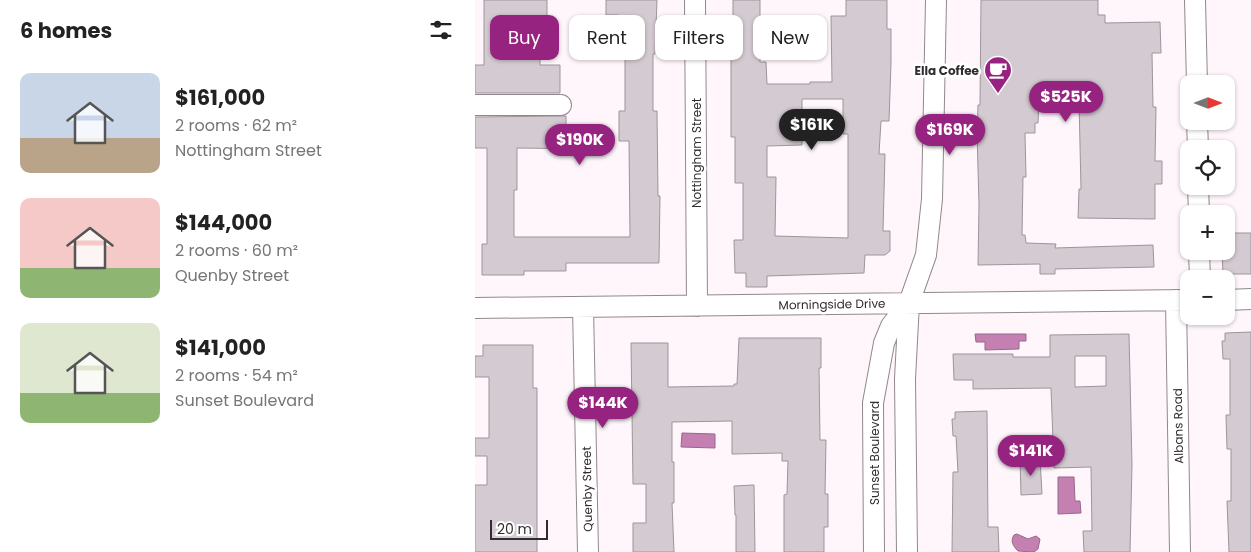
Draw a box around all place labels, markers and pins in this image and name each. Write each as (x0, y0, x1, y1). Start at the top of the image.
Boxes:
cafe icon: Ella Coffee (983, 55, 1013, 94)
place label: Ella Coffee (915, 62, 980, 79)
pin: $525K (1031, 80, 1101, 123)
pin: $161K (777, 108, 847, 151)
pin: $169K (915, 114, 985, 156)
pin: $190K (545, 124, 615, 166)
pin: $144K (568, 386, 638, 429)
pin: $141K (996, 434, 1066, 477)

